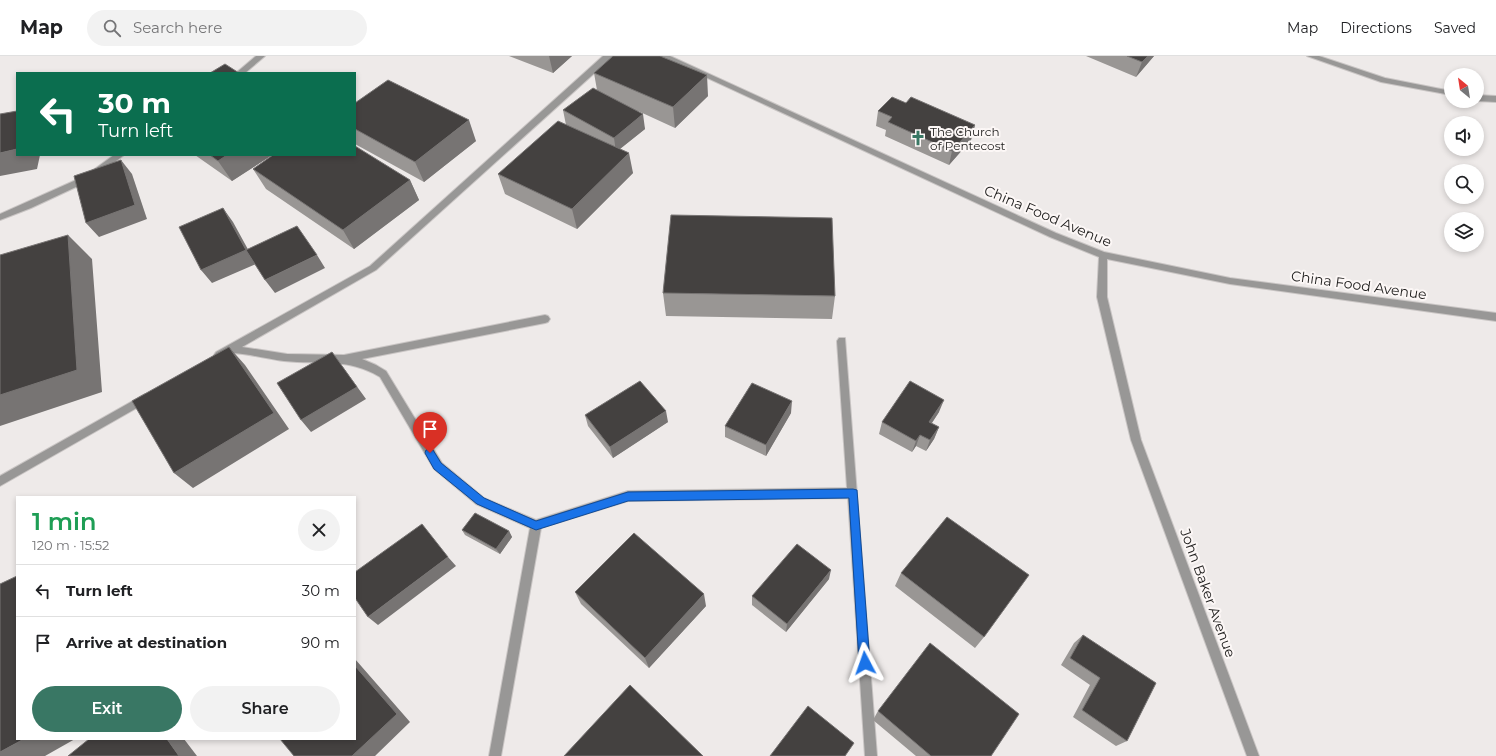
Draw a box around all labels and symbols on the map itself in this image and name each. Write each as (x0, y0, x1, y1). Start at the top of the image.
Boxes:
north arrow (1444, 68, 1484, 108)
place label: The Church of Pentecost (930, 124, 1005, 153)
church icon: The Church of Pentecost (909, 129, 927, 147)
street label: China Food Avenue (982, 181, 1114, 251)
street label: China Food Avenue (1290, 267, 1428, 303)
pin (413, 412, 447, 453)
street label: John Baker Avenue (1176, 525, 1240, 660)
position arrow (844, 642, 886, 684)

